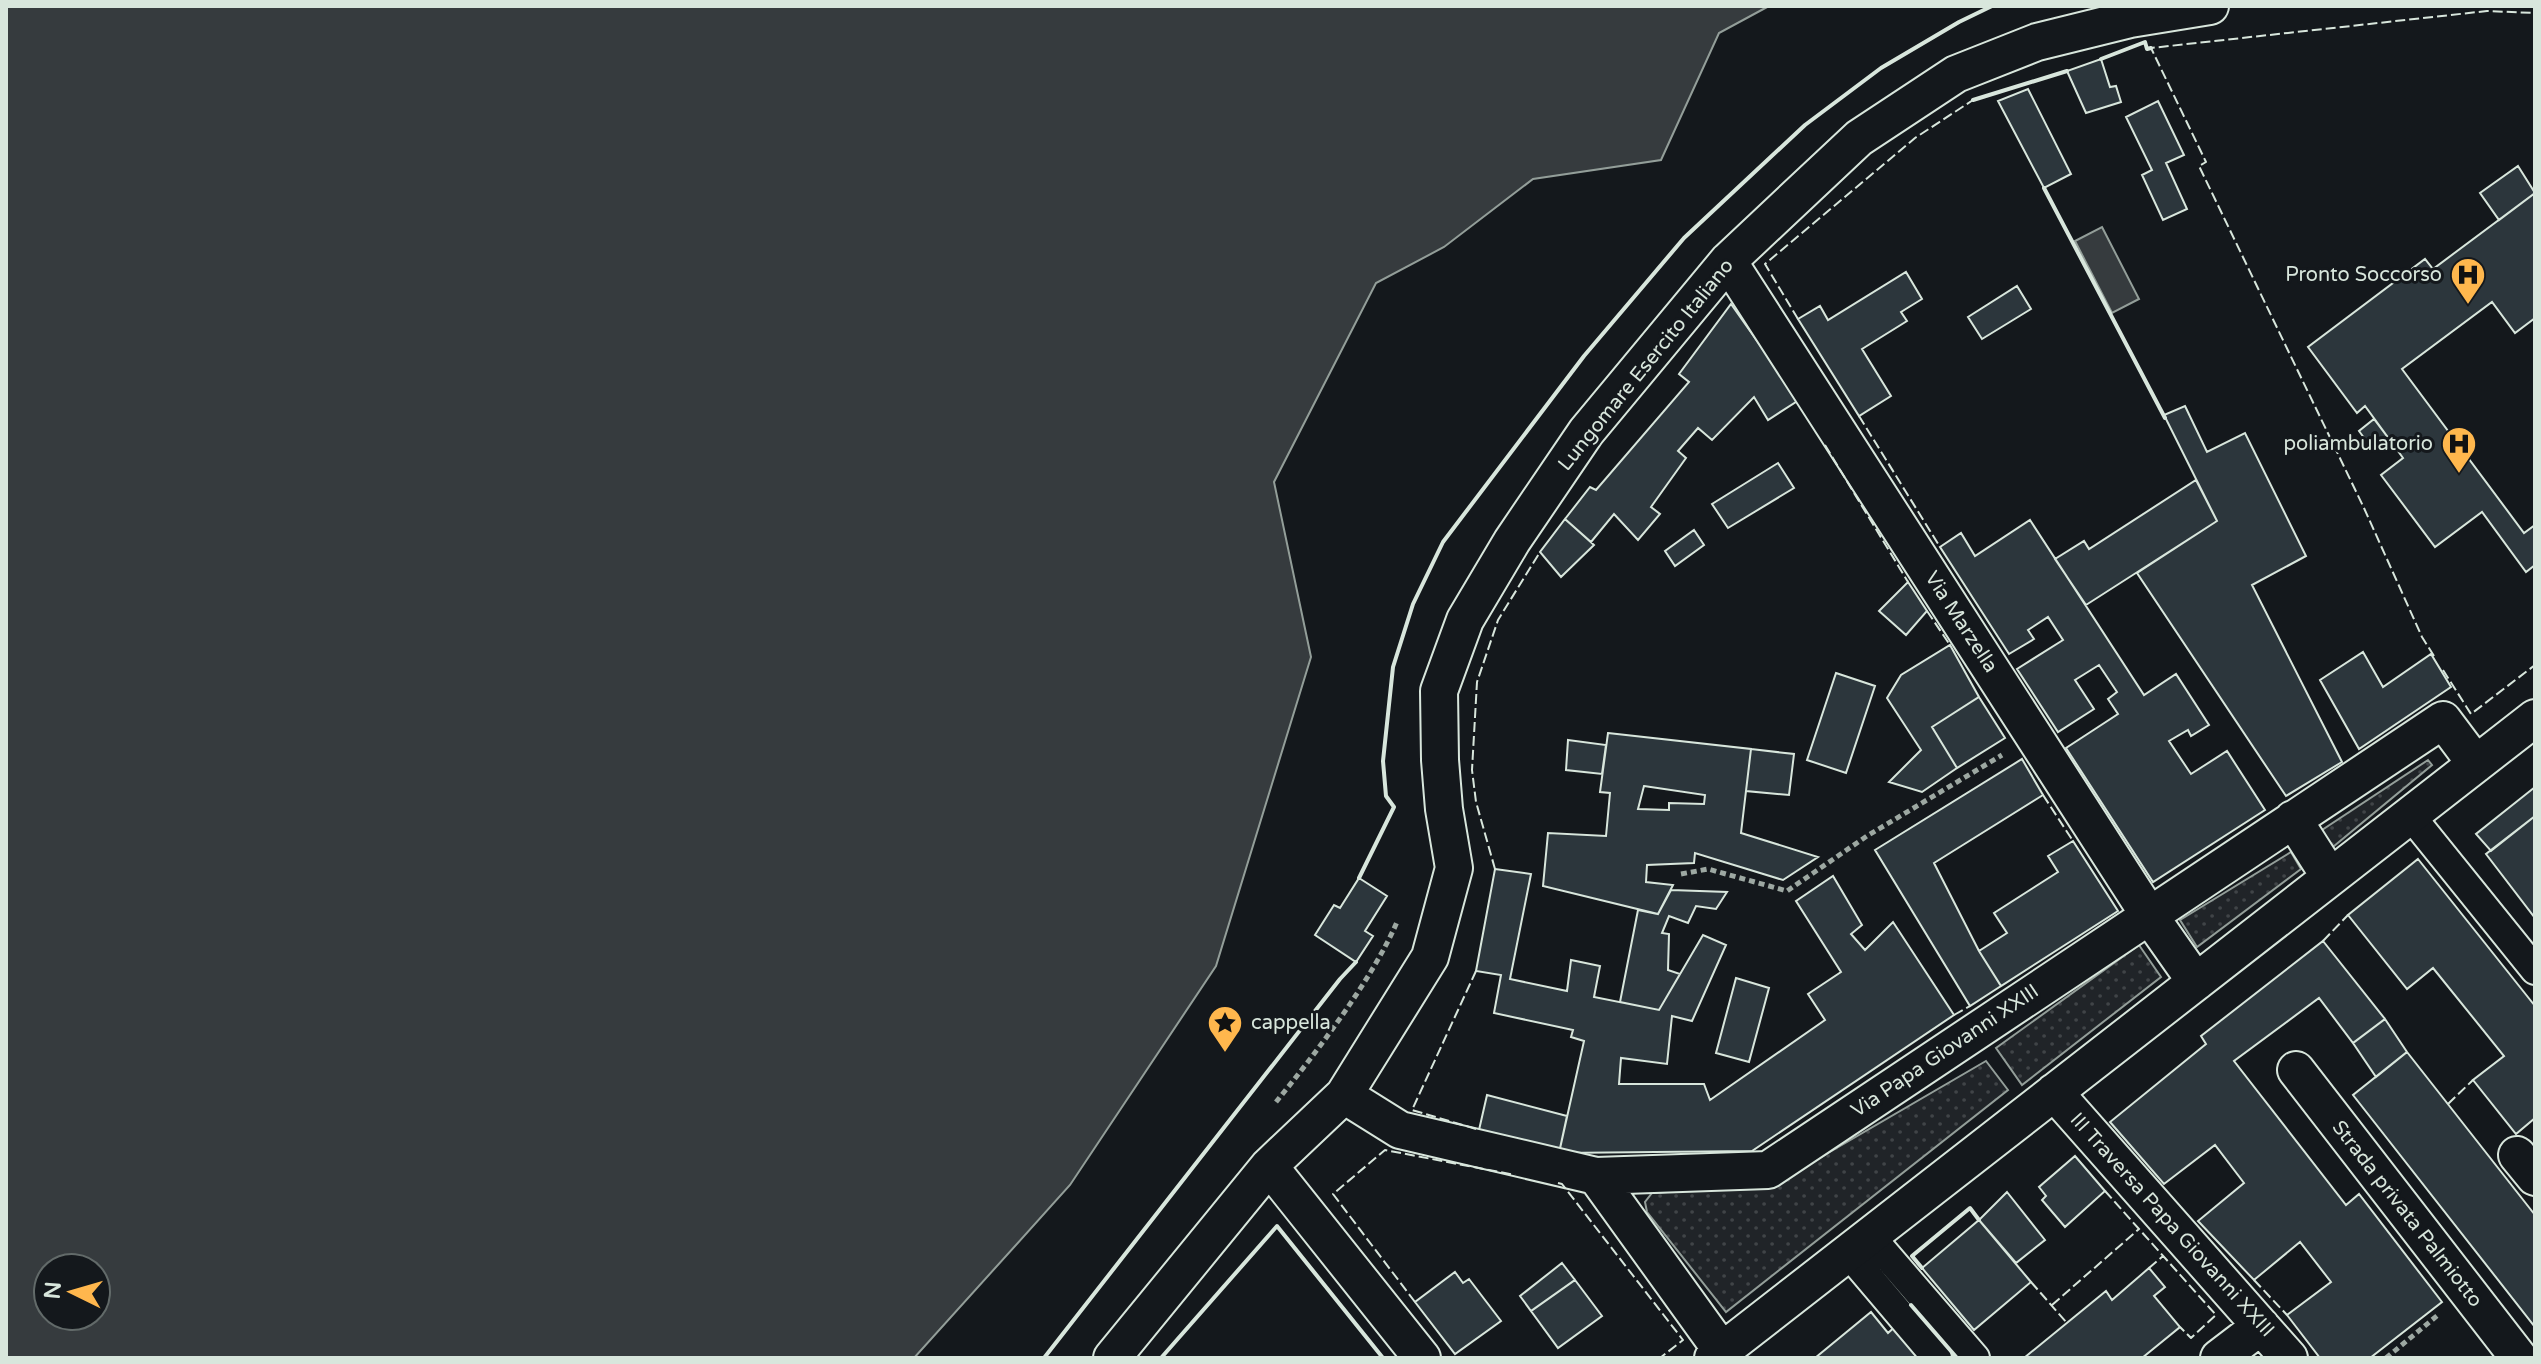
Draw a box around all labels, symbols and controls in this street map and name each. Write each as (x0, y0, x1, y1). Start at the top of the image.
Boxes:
street label: Lungomare Esercito Italiano (1553, 254, 1739, 476)
hospital icon: Pronto Soccorso (2449, 256, 2487, 306)
place label: Pronto Soccorso (2285, 263, 2442, 287)
hospital icon: poliambulatorio (2440, 425, 2478, 475)
place label: poliambulatorio (2283, 432, 2433, 456)
street label: Via Marzella (1919, 567, 2003, 677)
street label: Via Papa Giovanni XXIII (1847, 979, 2043, 1123)
place icon: cappella (1206, 1004, 1244, 1054)
place label: cappella (1251, 1011, 1331, 1035)
street label: III Traversa Papa Giovanni XXIII (2065, 1108, 2279, 1342)
street label: Strada privata Palmiotto (2327, 1116, 2487, 1312)
north arrow (32, 1252, 112, 1332)
text: N (39, 1280, 67, 1300)

